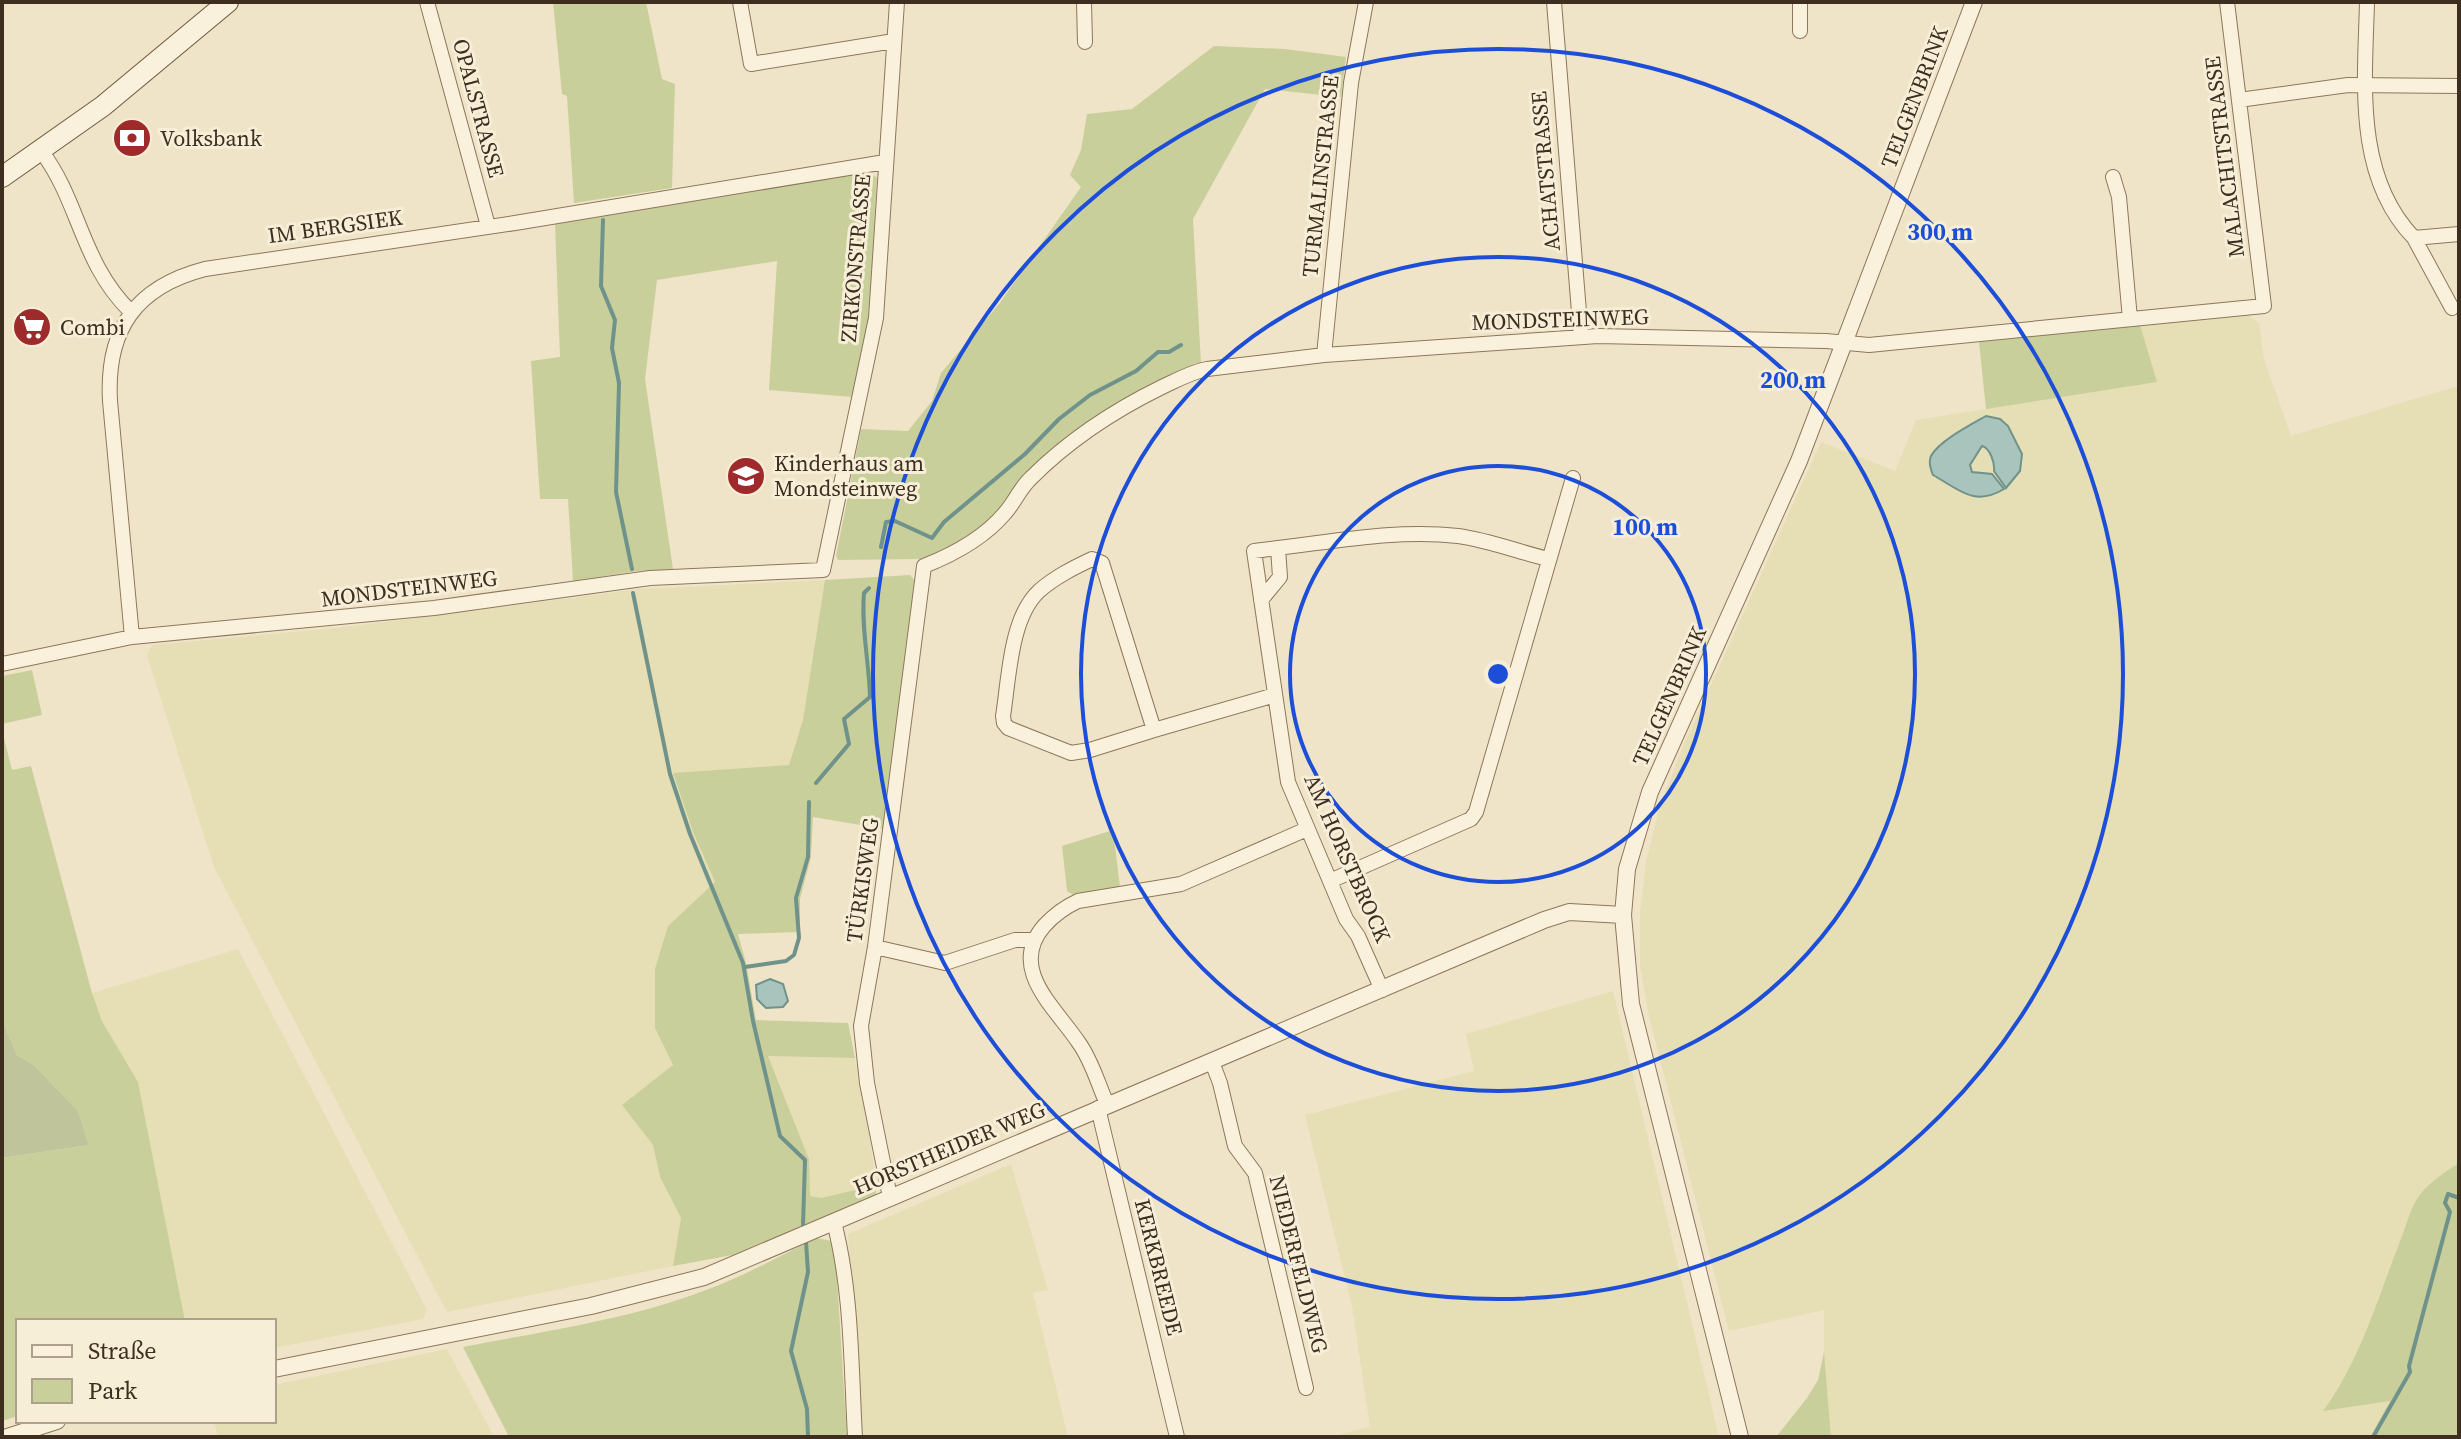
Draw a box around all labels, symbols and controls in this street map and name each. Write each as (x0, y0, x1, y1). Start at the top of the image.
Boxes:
street label: TELGENBRINK (1873, 21, 1955, 172)
street label: OPALSTRASSE (446, 35, 512, 181)
street label: MALACHITSTRASSE (2197, 55, 2251, 259)
street label: TURMALINSTRASSE (1294, 74, 1346, 278)
street label: ACHATSTRASSE (1523, 90, 1567, 252)
bank icon: Volksbank (111, 117, 153, 159)
place label: Volksbank (160, 123, 263, 153)
street label: ZIRKONSTRASSE (833, 173, 877, 343)
street label: IM BERGSIEK (266, 202, 405, 250)
text: 300 m (1907, 215, 1973, 248)
street label: MONDSTEINWEG (1471, 301, 1649, 337)
supermarket icon: Combi (11, 306, 53, 348)
place label: Combi (60, 312, 125, 342)
text: 200 m (1760, 363, 1826, 396)
place label: Kinderhaus am Mondsteinweg (774, 448, 924, 503)
school or university icon: Kinderhaus am Mondsteinweg (725, 455, 767, 497)
text: 100 m (1612, 510, 1678, 543)
street label: MONDSTEINWEG (319, 562, 499, 614)
street label: TELGENBRINK (1625, 621, 1713, 770)
centre of rings (1484, 660, 1512, 688)
street label: AM HORSTBROCK (1297, 769, 1399, 947)
street label: TÜRKISWEG (838, 816, 886, 944)
street label: HORSTHEIDER WEG (848, 1094, 1050, 1202)
street label: NIEDERFELDWEG (1262, 1172, 1336, 1356)
street label: KERKBREEDE (1128, 1196, 1190, 1338)
legend (16, 1319, 276, 1423)
text: Straße (88, 1334, 156, 1367)
text: Park (88, 1374, 138, 1407)

